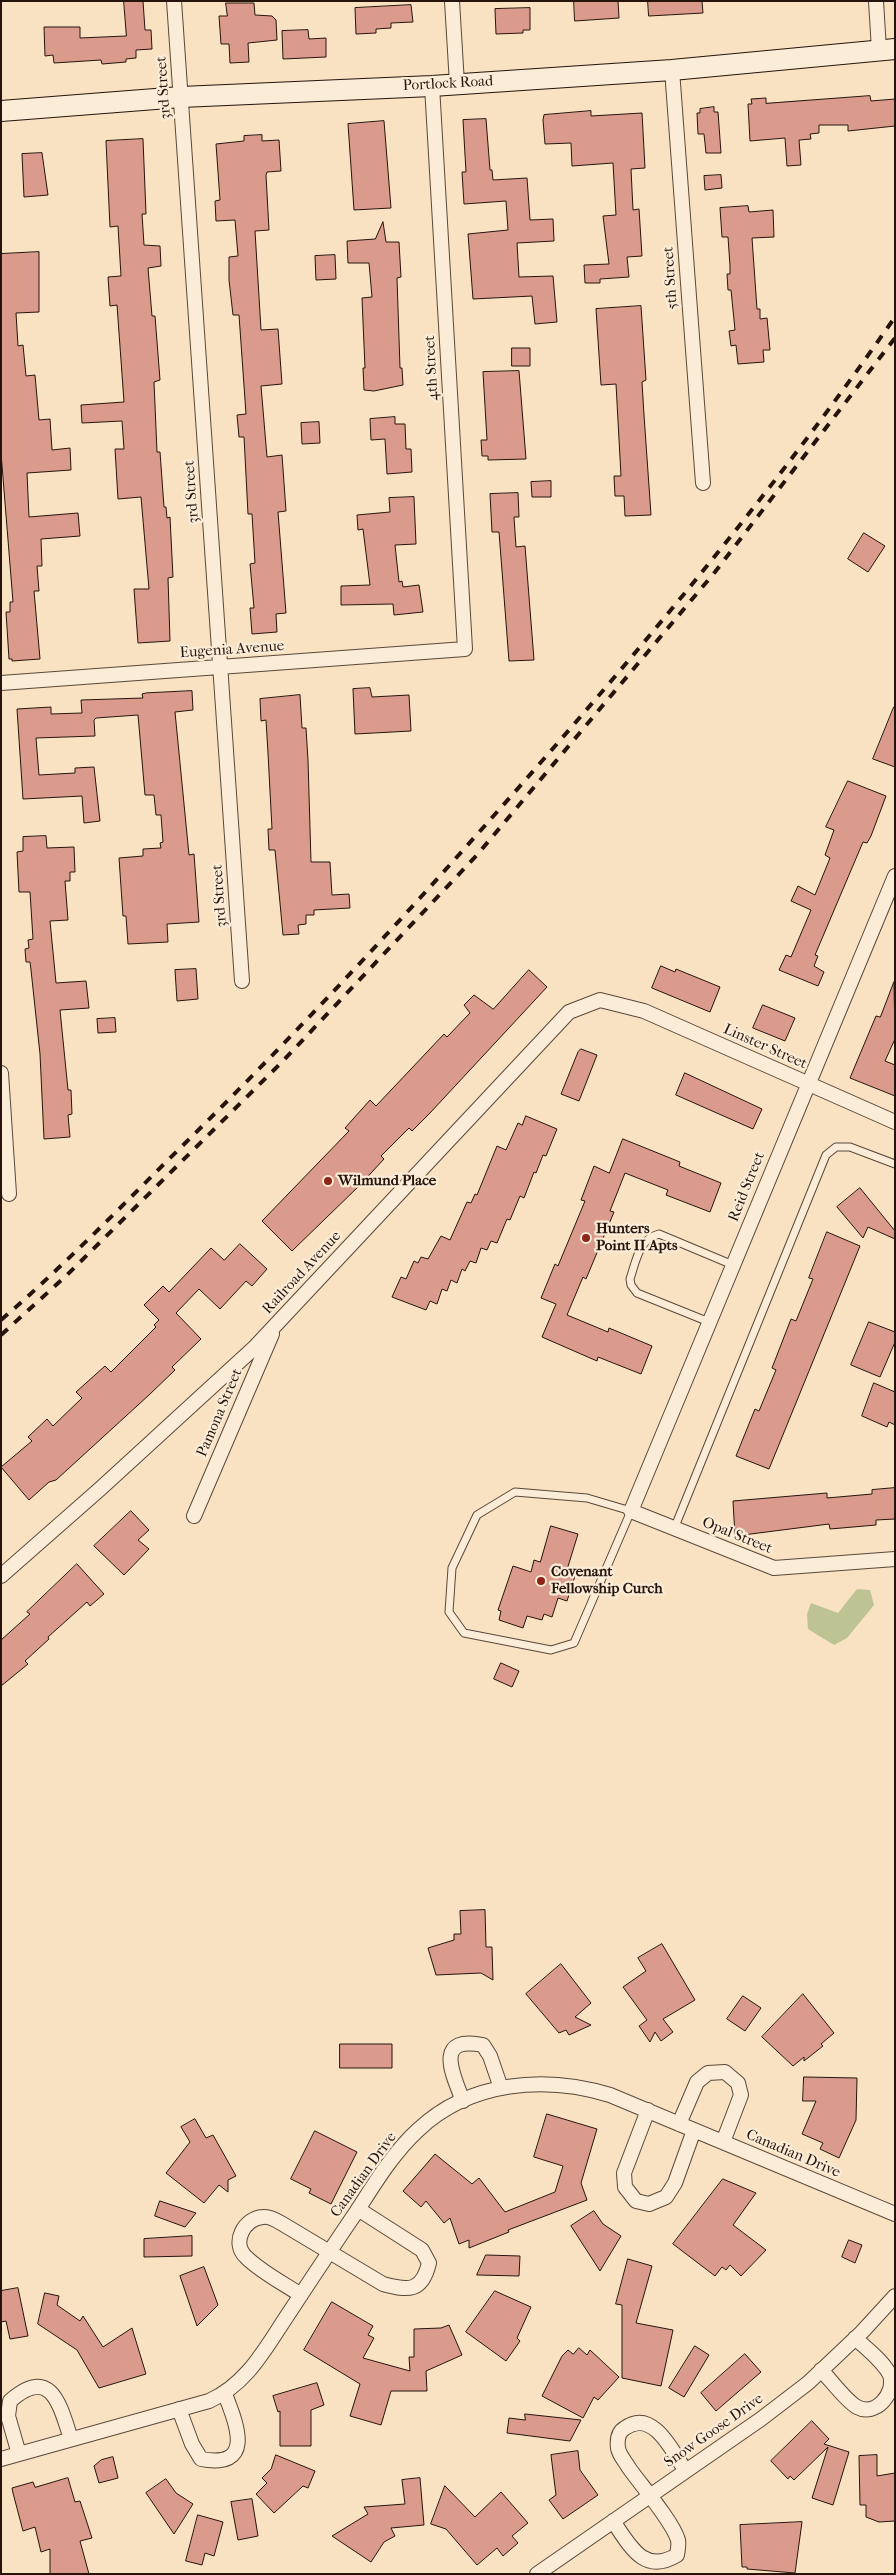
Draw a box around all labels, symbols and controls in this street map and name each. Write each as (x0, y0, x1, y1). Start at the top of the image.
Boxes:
street label: 3rd Street (153, 56, 175, 120)
street label: Portlock Road (402, 73, 494, 95)
street label: 5th Street (660, 246, 682, 310)
street label: 4th Street (421, 335, 443, 401)
street label: 3rd Street (181, 460, 203, 524)
street label: Eugenia Avenue (179, 637, 285, 663)
street label: 3rd Street (209, 864, 231, 928)
street label: Linster Street (720, 1021, 810, 1073)
street label: Reid Street (725, 1150, 769, 1224)
place label: Wilmund Place (338, 1172, 436, 1190)
marker: Wilmund Place (322, 1175, 334, 1187)
place label: Hunters Point II Apts (596, 1220, 677, 1255)
street label: Railroad Avenue (259, 1228, 345, 1318)
marker: Hunters Point II Apts (580, 1232, 592, 1244)
street label: Pamona Street (193, 1366, 247, 1460)
street label: Opal Street (699, 1514, 775, 1558)
place label: Covenant Fellowship Curch (551, 1563, 663, 1598)
marker: Covenant Fellowship Curch (535, 1575, 547, 1587)
street label: Canadian Drive (743, 2126, 843, 2182)
street label: Canadian Drive (327, 2129, 401, 2221)
street label: Snow Goose Drive (661, 2390, 767, 2472)

